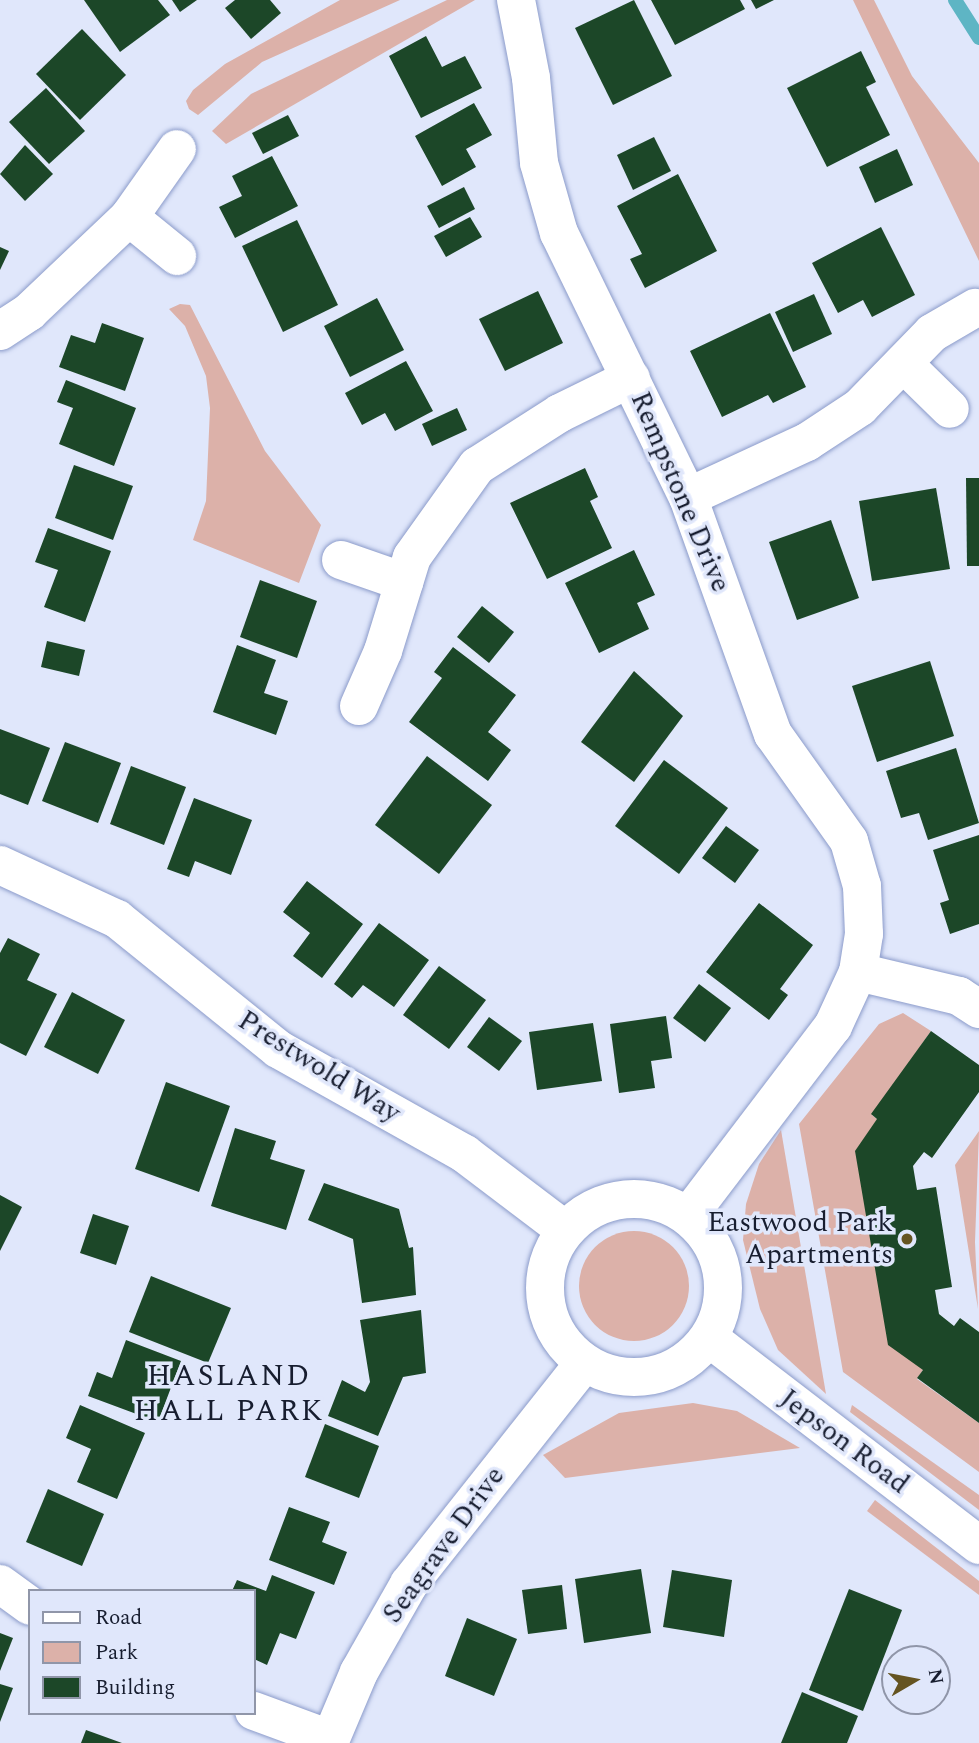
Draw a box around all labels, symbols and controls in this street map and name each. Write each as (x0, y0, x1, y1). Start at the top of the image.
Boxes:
street label: Rempstone Drive (623, 387, 737, 597)
street label: Prestwold Way (232, 1004, 406, 1130)
place label: Eastwood Park Apartments (707, 1206, 893, 1272)
marker: Eastwood Park Apartments (899, 1231, 915, 1247)
district label: HASLAND HALL PARK (135, 1358, 323, 1428)
street label: Jepson Road (773, 1382, 915, 1502)
street label: Seagrave Drive (376, 1460, 512, 1630)
legend (28, 1589, 256, 1715)
text: Road (95, 1602, 142, 1634)
text: Park (95, 1637, 138, 1669)
north arrow (881, 1645, 951, 1715)
text: N (920, 1666, 951, 1687)
text: Building (95, 1672, 175, 1704)

